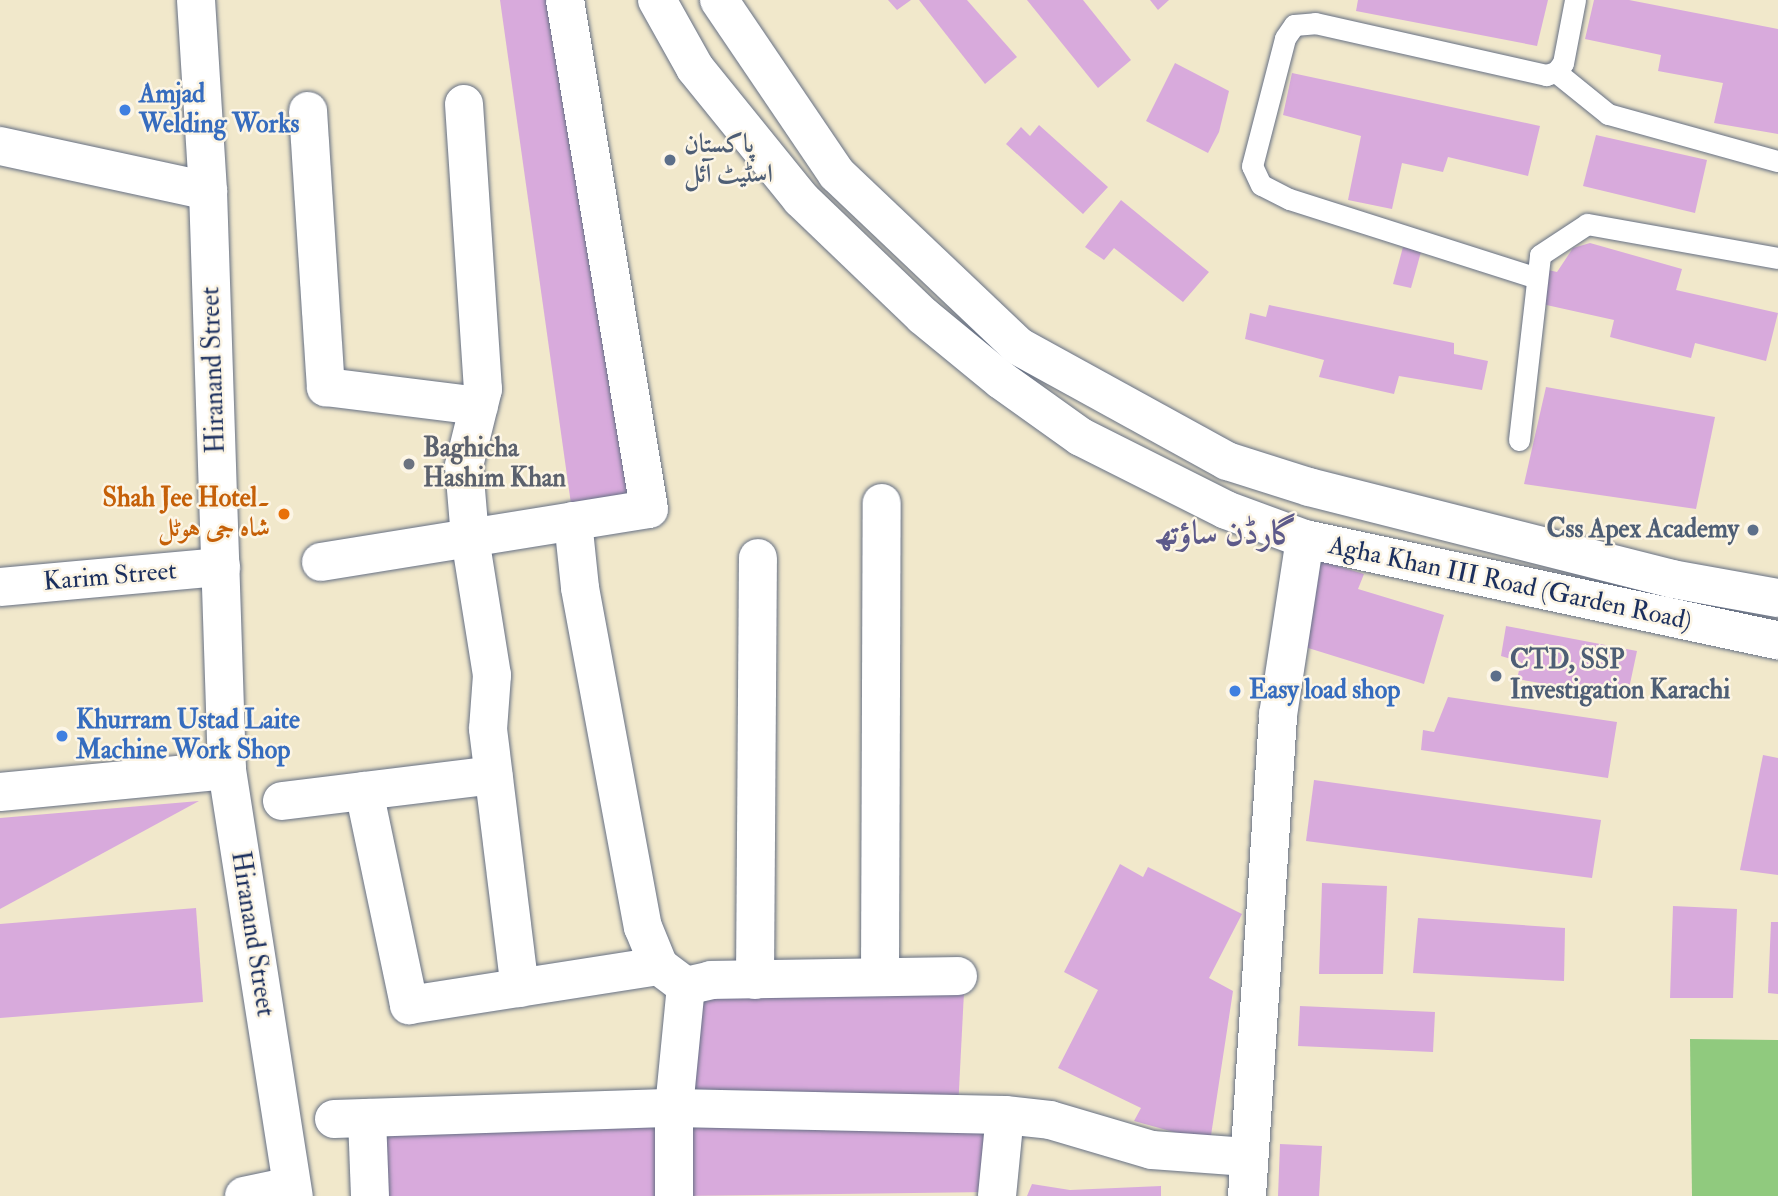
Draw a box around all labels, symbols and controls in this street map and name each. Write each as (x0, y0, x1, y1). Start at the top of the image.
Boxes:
place label: Amjad Welding Works (139, 79, 299, 140)
marker: Amjad Welding Works (117, 102, 133, 118)
place label: پاکستان اسٹیٹ آئل (684, 129, 773, 190)
marker: پاکستان اسٹیٹ آئل (662, 152, 678, 168)
street label: Hiranand Street (195, 286, 233, 454)
place label: Baghicha Hashim Khan (423, 433, 566, 494)
marker: Baghicha Hashim Khan (401, 456, 417, 472)
place label: Shah Jee Hotel۔ شاہ جی ہوٹل (103, 483, 270, 544)
marker: Shah Jee Hotel۔ شاہ جی ہوٹل (276, 506, 292, 522)
district label: گارڈن ساؤتھ (1155, 514, 1297, 554)
place label: Css Apex Academy (1547, 514, 1739, 546)
marker: Css Apex Academy (1745, 522, 1761, 538)
street label: Agha Khan III Road (Garden Road) (1326, 530, 1694, 638)
street label: Karim Street (42, 556, 178, 598)
place label: CTD, SSP Investigation Karachi (1510, 645, 1730, 706)
marker: CTD, SSP Investigation Karachi (1488, 668, 1504, 684)
place label: Easy load shop (1249, 675, 1400, 707)
marker: Easy load shop (1227, 683, 1243, 699)
place label: Khurram Ustad Laite Machine Work Shop (76, 705, 300, 766)
marker: Khurram Ustad Laite Machine Work Shop (54, 728, 70, 744)
street label: Hiranand Street (224, 849, 280, 1019)

